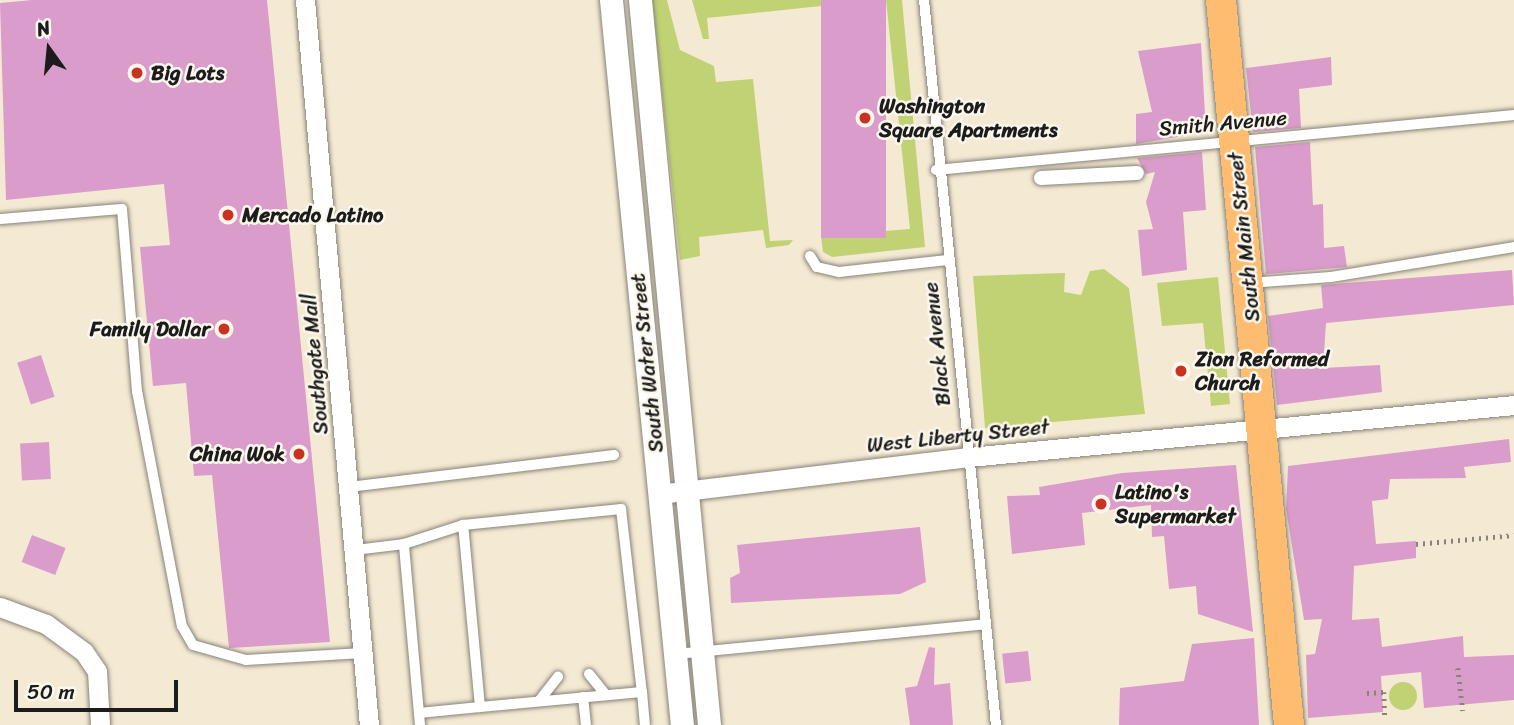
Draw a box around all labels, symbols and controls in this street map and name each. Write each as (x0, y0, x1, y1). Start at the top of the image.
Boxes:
text: N (33, 11, 54, 46)
north arrow (14, 14, 84, 84)
place label: Big Lots (151, 60, 225, 86)
marker: Big Lots (129, 65, 145, 81)
place label: Washington Square Apartments (879, 93, 1057, 143)
street label: Smith Avenue (1158, 105, 1288, 141)
marker: Washington Square Apartments (857, 110, 873, 126)
street label: South Main Street (1222, 150, 1266, 324)
place label: Mercado Latino (242, 202, 383, 228)
marker: Mercado Latino (220, 207, 236, 223)
street label: South Water Street (625, 271, 669, 455)
street label: Black Avenue (918, 281, 956, 407)
street label: Southgate Mall (296, 292, 334, 436)
place label: Family Dollar (90, 316, 210, 342)
marker: Family Dollar (216, 321, 232, 337)
place label: Zion Reformed Church (1195, 346, 1329, 396)
marker: Zion Reformed Church (1173, 363, 1189, 379)
street label: West Liberty Street (865, 414, 1051, 458)
place label: China Wok (190, 441, 285, 467)
marker: China Wok (291, 446, 307, 462)
place label: Latino's Supermarket (1115, 479, 1236, 529)
marker: Latino's Supermarket (1093, 496, 1109, 512)
scale bar (18, 666, 182, 710)
text: 50 m (27, 673, 75, 711)

